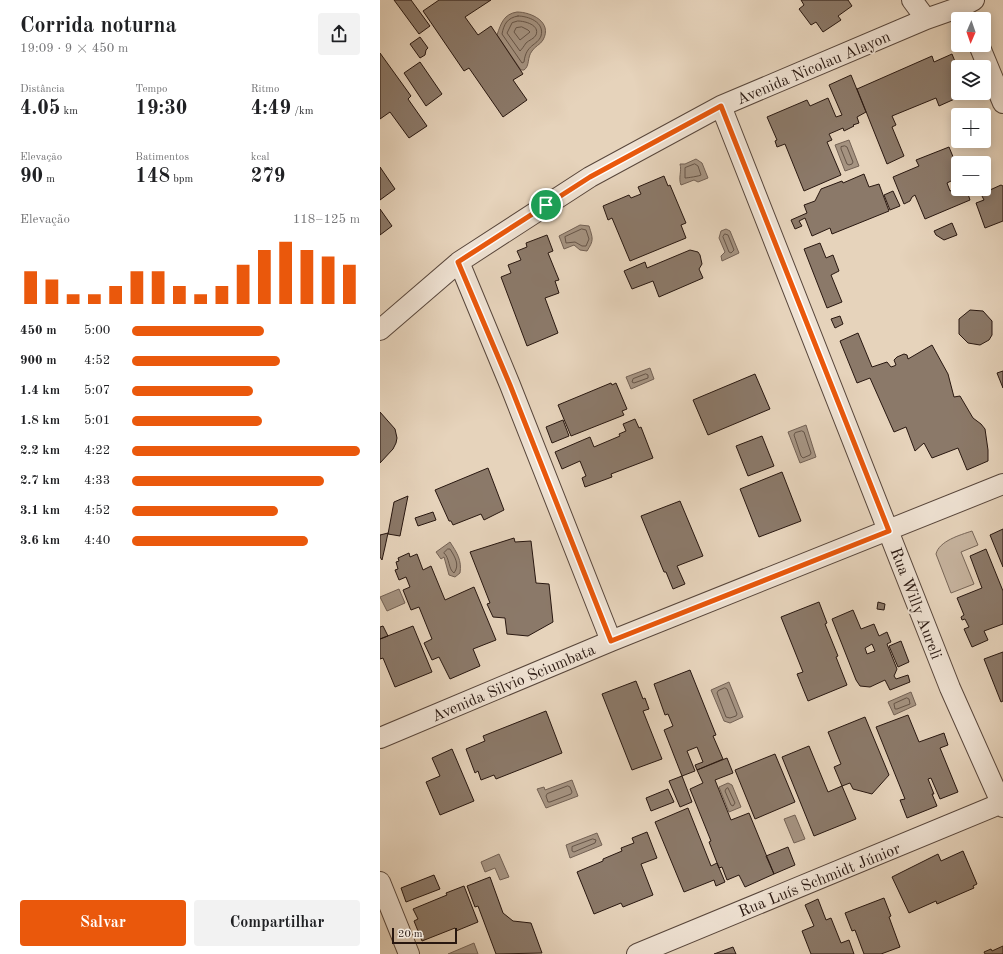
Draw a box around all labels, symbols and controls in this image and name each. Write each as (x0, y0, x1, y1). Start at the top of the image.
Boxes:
north arrow (951, 12, 991, 52)
map controls (951, 12, 991, 196)
button: share (318, 13, 360, 55)
text: Corrida noturna (20, 15, 177, 37)
street label: Avenida Nicolau Alayon (735, 29, 893, 108)
text: 19:09 · 9 × 450 m (20, 42, 128, 55)
button: layers (951, 60, 991, 100)
text: Distância (20, 84, 65, 95)
text: Tempo (135, 84, 167, 95)
text: Ritmo (251, 84, 280, 95)
text: 4.05 (20, 99, 60, 119)
text: 19:30 (135, 99, 187, 119)
text: 4:49 (251, 99, 291, 119)
text: km (60, 106, 78, 117)
text: /km (291, 106, 314, 117)
button: + (951, 108, 991, 148)
text: Elevação (20, 152, 62, 163)
text: Batimentos (135, 152, 189, 163)
text: kcal (251, 152, 270, 163)
button: − (951, 156, 991, 196)
text: 90 (20, 167, 43, 187)
text: 148 (135, 167, 170, 187)
text: 279 (251, 167, 285, 187)
text: m (43, 174, 55, 185)
text: bpm (170, 174, 193, 185)
pin (529, 188, 563, 222)
icon: arrive (535, 194, 557, 216)
text: Elevação (20, 213, 70, 226)
text: 118–125 m (293, 213, 360, 226)
text: 450 m (20, 324, 57, 337)
text: 5:00 (84, 324, 110, 337)
text: 900 m (20, 354, 57, 367)
text: 4:52 (84, 354, 110, 367)
text: 1.4 km (20, 384, 60, 397)
text: 5:07 (84, 384, 110, 397)
text: 1.8 km (20, 414, 60, 427)
text: 5:01 (84, 414, 110, 427)
text: 2.2 km (20, 444, 60, 457)
text: 4:22 (84, 444, 110, 457)
text: 2.7 km (20, 474, 60, 487)
text: 4:33 (84, 474, 110, 487)
text: 3.1 km (20, 504, 60, 517)
text: 4:52 (84, 504, 110, 517)
text: 3.6 km (20, 534, 60, 547)
text: 4:40 (84, 534, 110, 547)
street label: Rua Willy Aureli (887, 546, 944, 662)
street label: Avenida Silvio Sciumbata (430, 642, 598, 726)
street label: Rua Luís Schmidt Júnior (737, 841, 903, 921)
button: Salvar (20, 900, 186, 946)
button: Compartilhar (194, 900, 360, 946)
scale bar (392, 926, 457, 945)
text: 20 m (398, 929, 423, 940)

